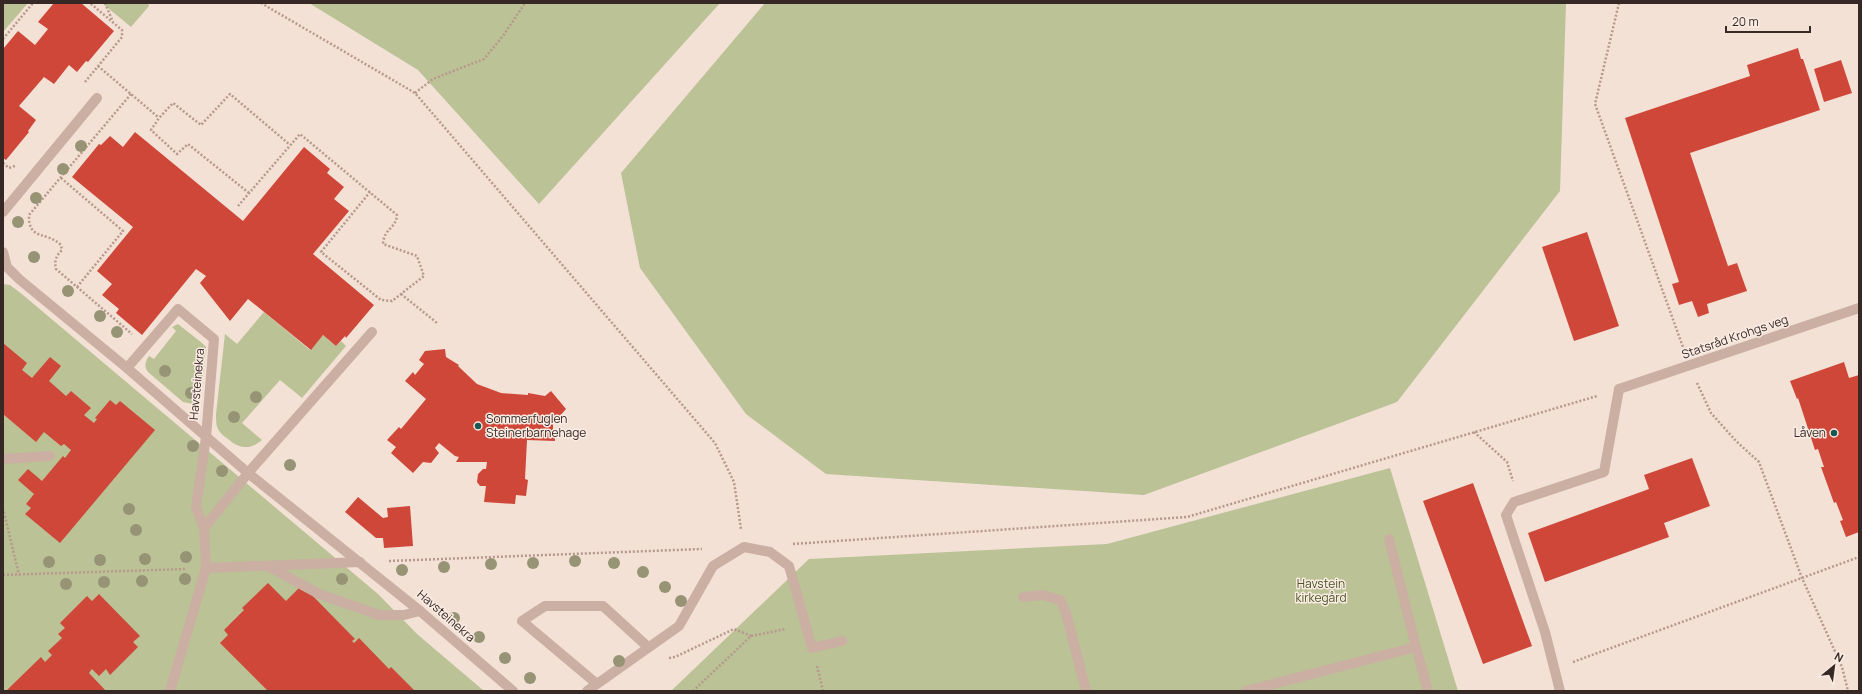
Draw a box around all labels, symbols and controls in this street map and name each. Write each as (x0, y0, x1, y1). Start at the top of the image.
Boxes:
scale bar (1726, 8, 1810, 34)
text: 20 m (1732, 13, 1759, 30)
street label: Statsråd Krohgs veg (1679, 310, 1790, 363)
street label: Havsteinekra (185, 347, 208, 421)
place label: Sommerfuglen Steinerbarnehage (486, 410, 586, 441)
marker: Sommerfuglen Steinerbarnehage (473, 421, 483, 431)
place label: Låven (1794, 424, 1826, 441)
marker: Låven (1829, 428, 1839, 438)
park label: Havstein kirkegård (1295, 575, 1347, 606)
street label: Havsteinekra (414, 586, 479, 646)
north arrow (1814, 646, 1854, 686)
text: N (1832, 648, 1846, 665)

